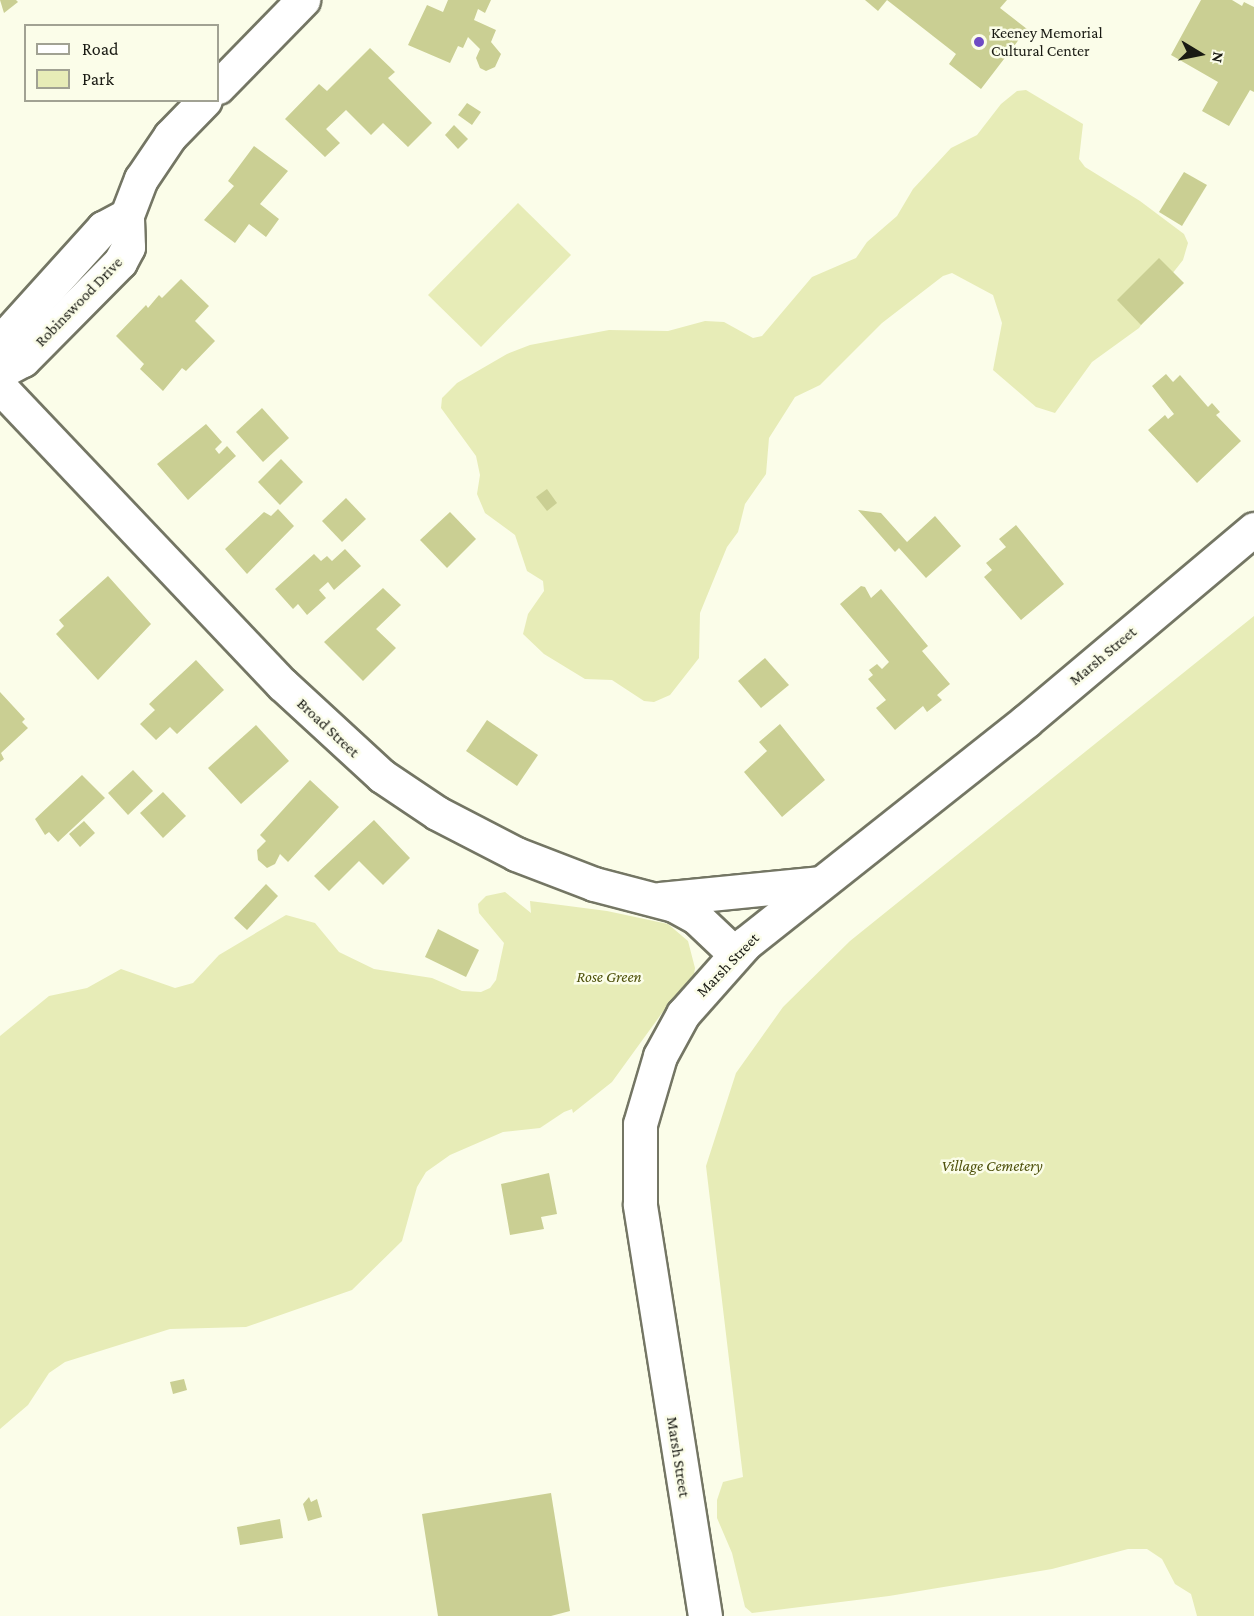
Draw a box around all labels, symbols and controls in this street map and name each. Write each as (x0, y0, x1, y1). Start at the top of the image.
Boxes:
place label: Keeney Memorial Cultural Center (991, 23, 1103, 61)
legend (24, 24, 219, 102)
north arrow (1170, 24, 1230, 84)
marker: Keeney Memorial Cultural Center (972, 35, 986, 49)
text: Road (82, 39, 119, 59)
text: N (1209, 50, 1228, 64)
text: Park (82, 69, 114, 89)
street label: Robinswood Drive (31, 253, 127, 351)
street label: Marsh Street (1066, 622, 1140, 690)
street label: Broad Street (293, 694, 363, 762)
street label: Marsh Street (693, 929, 763, 1001)
park label: Rose Green (576, 967, 642, 987)
park label: Village Cemetery (941, 1156, 1043, 1176)
street label: Marsh Street (662, 1415, 694, 1499)

